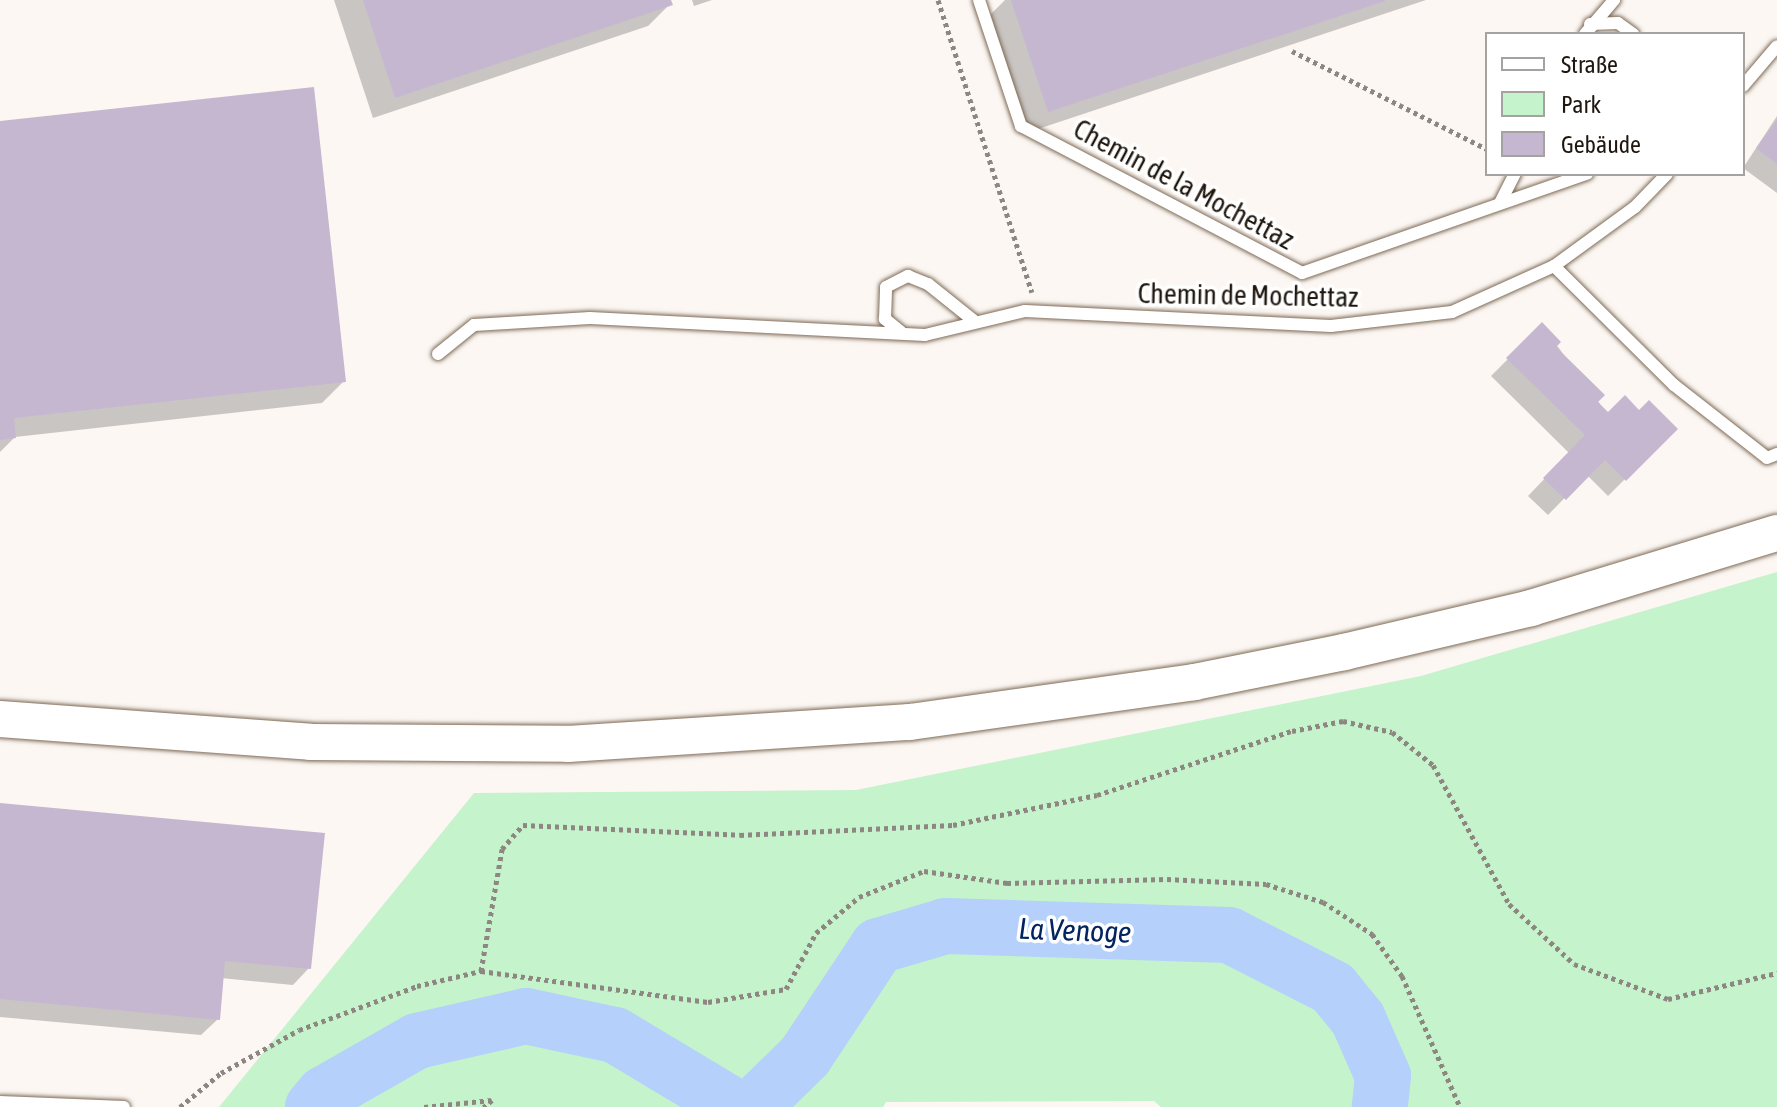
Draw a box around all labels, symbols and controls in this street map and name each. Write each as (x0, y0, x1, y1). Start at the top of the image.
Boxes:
legend (1485, 32, 1745, 176)
text: Straße (1561, 51, 1618, 78)
text: Park (1561, 91, 1601, 118)
street label: Chemin de la Mochettaz (1068, 112, 1300, 256)
text: Gebäude (1561, 131, 1641, 158)
street label: Chemin de Mochettaz (1137, 276, 1359, 314)
water label: La Venoge (1018, 910, 1132, 950)

